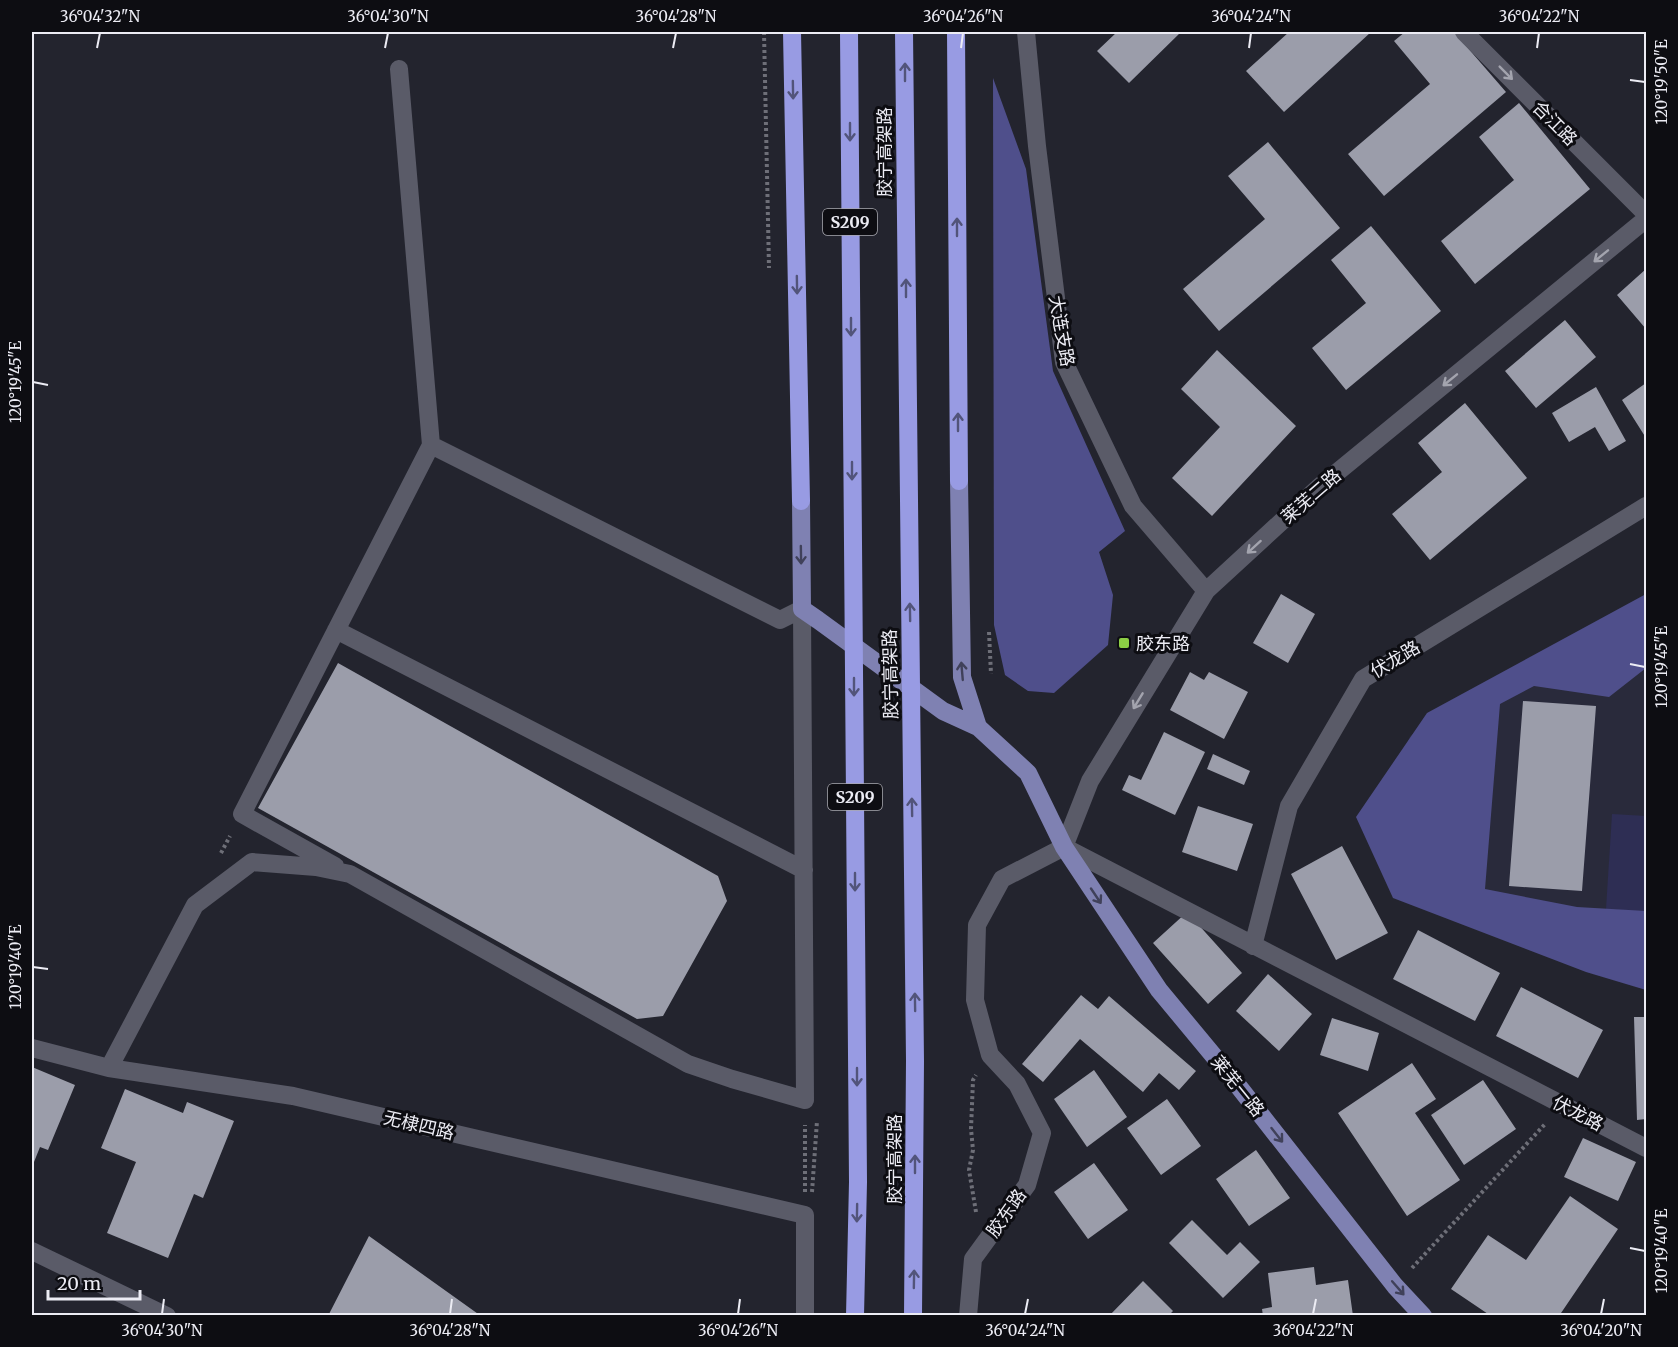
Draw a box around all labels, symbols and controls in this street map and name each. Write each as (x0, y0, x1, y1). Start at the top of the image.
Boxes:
text: 36°04'32"N (60, 7, 140, 26)
text: 36°04'30"N (347, 7, 429, 26)
text: 36°04'28"N (636, 7, 717, 26)
text: 36°04'26"N (923, 7, 1003, 26)
text: 36°04'24"N (1211, 7, 1291, 26)
text: 36°04'22"N (1499, 7, 1580, 26)
text: 120°19'50"E (1652, 39, 1671, 125)
one-way arrow (899, 63, 911, 83)
one-way arrow (1498, 66, 1513, 80)
one-way arrow (788, 79, 799, 99)
street label: 合江路 (1528, 96, 1582, 150)
street label: 胶宁高架路 (873, 107, 896, 197)
one-way arrow (844, 121, 856, 141)
road number: S209 (823, 209, 877, 235)
one-way arrow (951, 218, 963, 238)
one-way arrow (1593, 250, 1609, 263)
one-way arrow (791, 274, 803, 294)
one-way arrow (900, 279, 912, 299)
street label: 大连支路 (1044, 294, 1080, 368)
one-way arrow (845, 316, 857, 336)
text: 120°19'45"E (6, 340, 25, 423)
one-way arrow (1442, 373, 1458, 386)
one-way arrow (952, 413, 964, 433)
one-way arrow (846, 461, 858, 481)
street label: 莱芜二路 (1276, 464, 1346, 528)
one-way arrow (1246, 540, 1261, 554)
one-way arrow (795, 545, 807, 565)
one-way arrow (904, 603, 916, 623)
text: 120°19'45"E (1652, 625, 1671, 708)
street label: 胶宁高架路 (878, 629, 902, 719)
place label: 胶东路 (1136, 632, 1190, 655)
street label: 伏龙路 (1366, 635, 1424, 683)
marker: 胶东路 (1117, 636, 1131, 650)
one-way arrow (957, 662, 968, 682)
one-way arrow (848, 677, 860, 697)
one-way arrow (1131, 692, 1143, 709)
road number: S209 (828, 784, 882, 810)
one-way arrow (906, 798, 918, 818)
one-way arrow (849, 872, 861, 892)
one-way arrow (1090, 887, 1102, 904)
text: 120°19'40"E (6, 924, 25, 1009)
one-way arrow (909, 993, 921, 1013)
street label: 莱芜一路 (1206, 1051, 1270, 1121)
one-way arrow (851, 1066, 863, 1086)
street label: 伏龙路 (1549, 1090, 1607, 1136)
street label: 无棣四路 (381, 1106, 457, 1144)
street label: 胶宁高架路 (883, 1114, 906, 1204)
one-way arrow (1270, 1127, 1283, 1143)
one-way arrow (909, 1154, 921, 1174)
street label: 胶东路 (981, 1184, 1031, 1242)
one-way arrow (851, 1203, 863, 1223)
text: 120°19'40"E (1652, 1208, 1671, 1293)
scale bar (48, 1263, 140, 1301)
one-way arrow (908, 1269, 920, 1289)
text: 20 m (57, 1272, 101, 1295)
one-way arrow (1391, 1280, 1405, 1295)
text: 36°04'30"N (121, 1321, 203, 1340)
text: 36°04'28"N (410, 1321, 491, 1340)
text: 36°04'26"N (698, 1321, 778, 1340)
text: 36°04'24"N (985, 1321, 1065, 1340)
text: 36°04'22"N (1273, 1321, 1354, 1340)
text: 36°04'20"N (1560, 1321, 1642, 1340)

